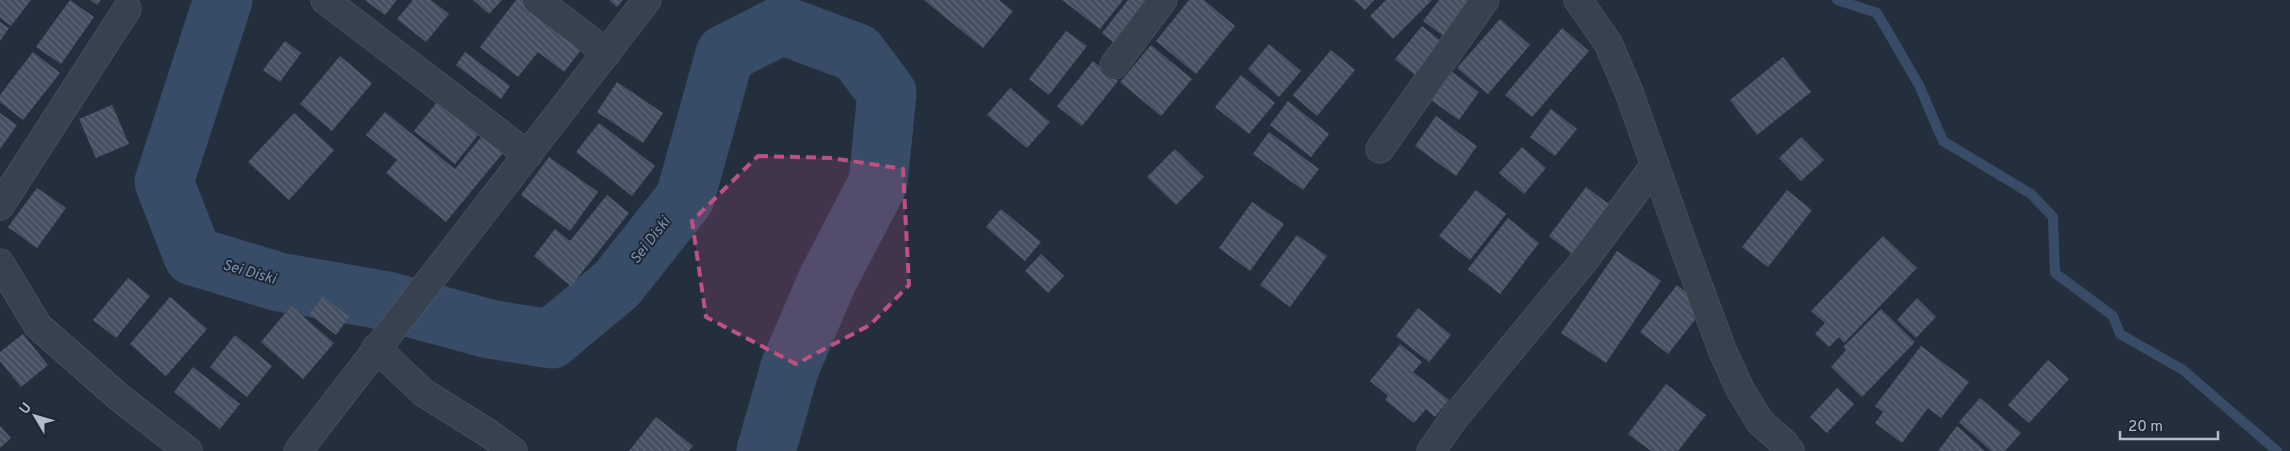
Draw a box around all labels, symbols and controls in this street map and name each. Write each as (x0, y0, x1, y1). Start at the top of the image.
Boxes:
water label: Sei Diski (627, 213, 676, 268)
water label: Sei Diski (220, 256, 279, 290)
north arrow (10, 391, 60, 441)
text: U (16, 400, 36, 418)
scale bar (2120, 408, 2218, 440)
text: 20 m (2128, 418, 2163, 437)

